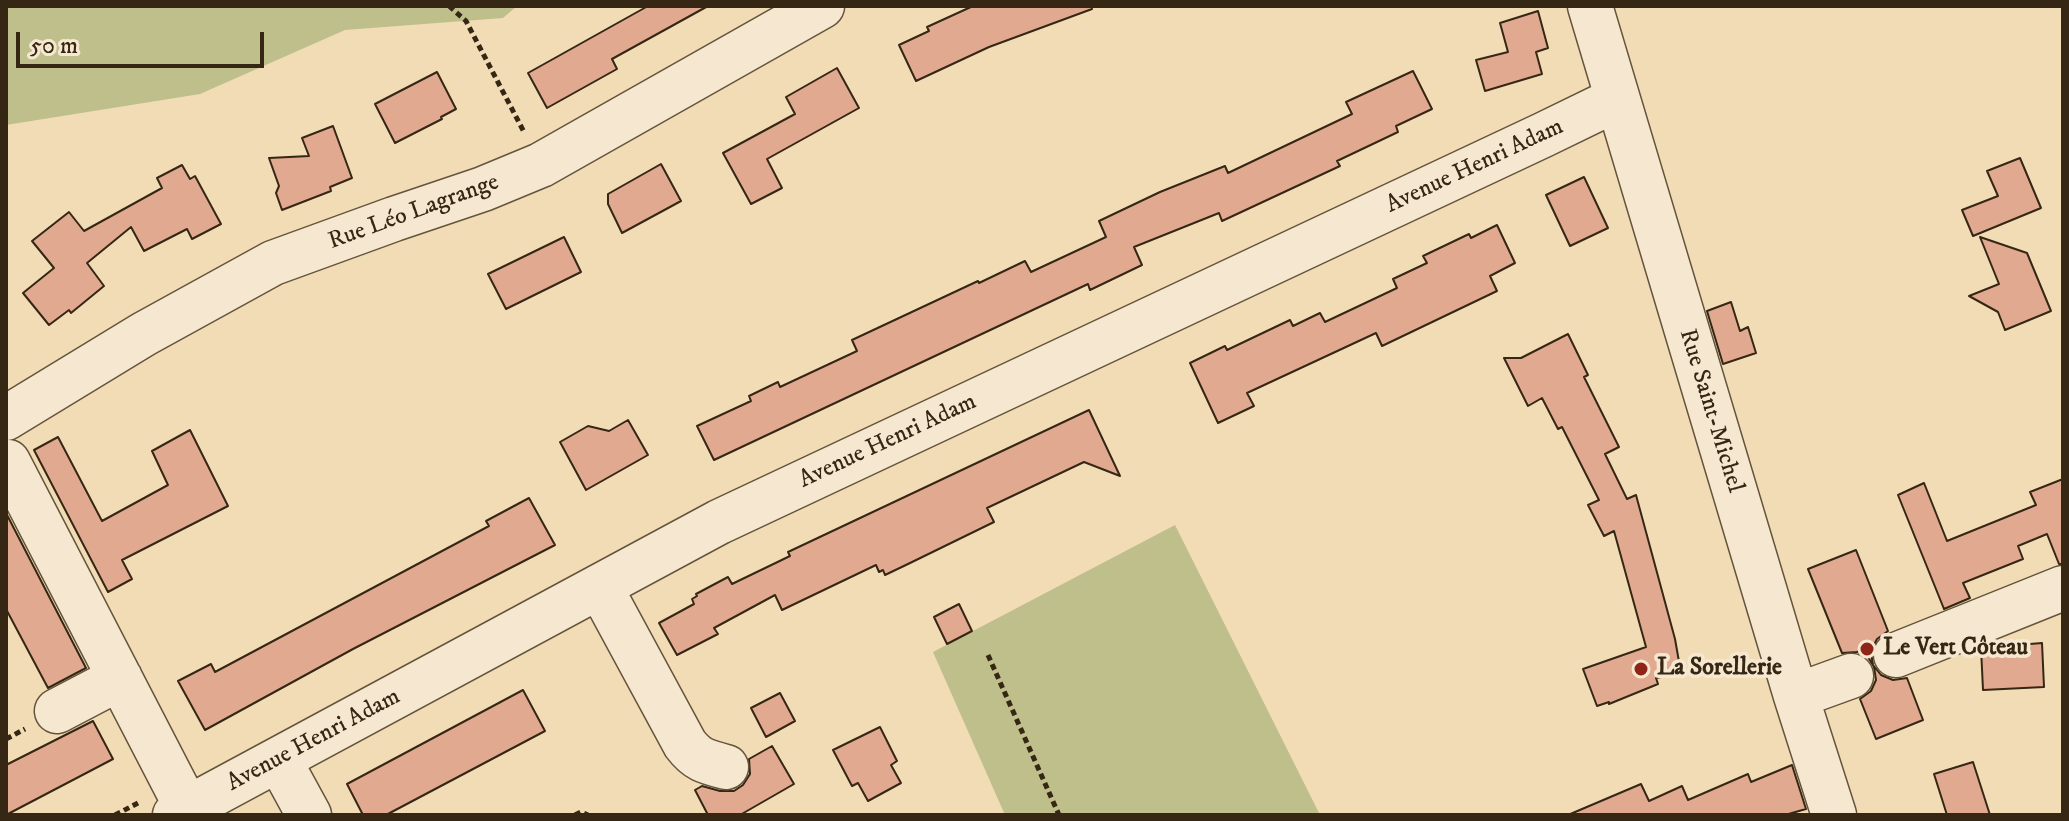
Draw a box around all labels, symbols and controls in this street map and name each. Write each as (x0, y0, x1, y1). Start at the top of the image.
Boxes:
scale bar (20, 16, 268, 66)
text: 50 m (30, 31, 78, 61)
street label: Avenue Henri Adam (1382, 113, 1568, 221)
street label: Rue Léo Lagrange (325, 169, 503, 257)
street label: Rue Saint-Michel (1671, 326, 1749, 496)
street label: Avenue Henri Adam (795, 388, 981, 496)
place label: Le Vert Côteau (1883, 635, 2028, 663)
marker: Le Vert Côteau (1858, 640, 1876, 658)
place label: La Sorellerie (1657, 655, 1782, 683)
marker: La Sorellerie (1632, 660, 1650, 678)
street label: Avenue Henri Adam (222, 683, 406, 799)

